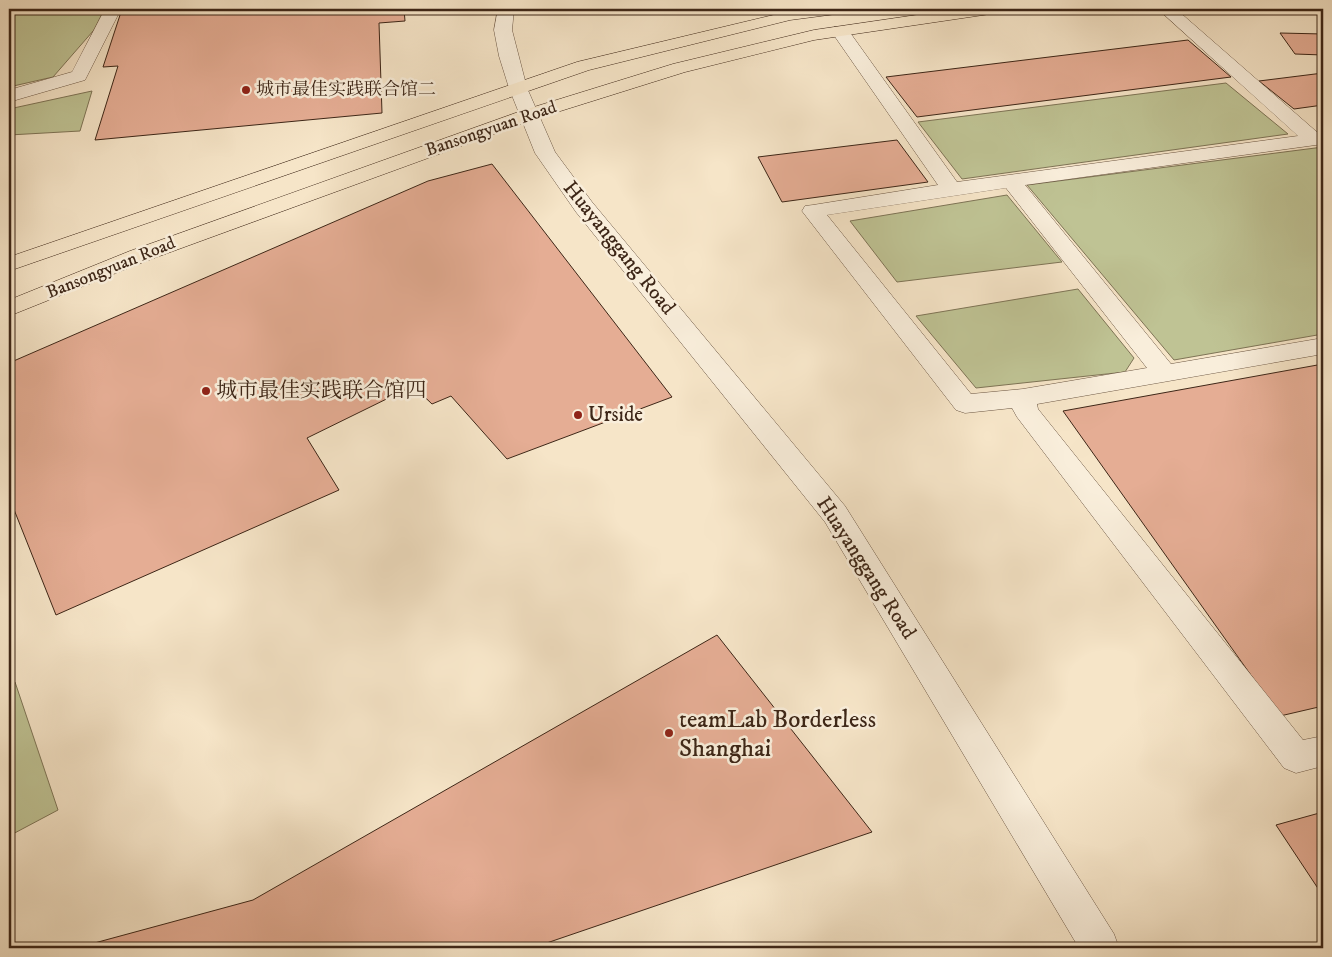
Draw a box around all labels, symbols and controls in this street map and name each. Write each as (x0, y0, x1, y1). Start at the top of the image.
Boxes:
place label: 城市最佳实践联合馆二 (256, 79, 436, 101)
marker: 城市最佳实践联合馆二 (240, 84, 252, 96)
street label: Bansongyuan Road (423, 96, 559, 162)
street label: Huayanggang Road (557, 176, 681, 321)
street label: Bansongyuan Road (43, 232, 179, 304)
place label: 城市最佳实践联合馆四 (216, 378, 426, 404)
marker: 城市最佳实践联合馆四 (200, 385, 212, 397)
place label: Urside (588, 402, 643, 428)
marker: Urside (572, 409, 584, 421)
street label: Huayanggang Road (810, 492, 922, 645)
place label: teamLab Borderless Shanghai (679, 704, 876, 764)
marker: teamLab Borderless Shanghai (663, 727, 675, 739)

